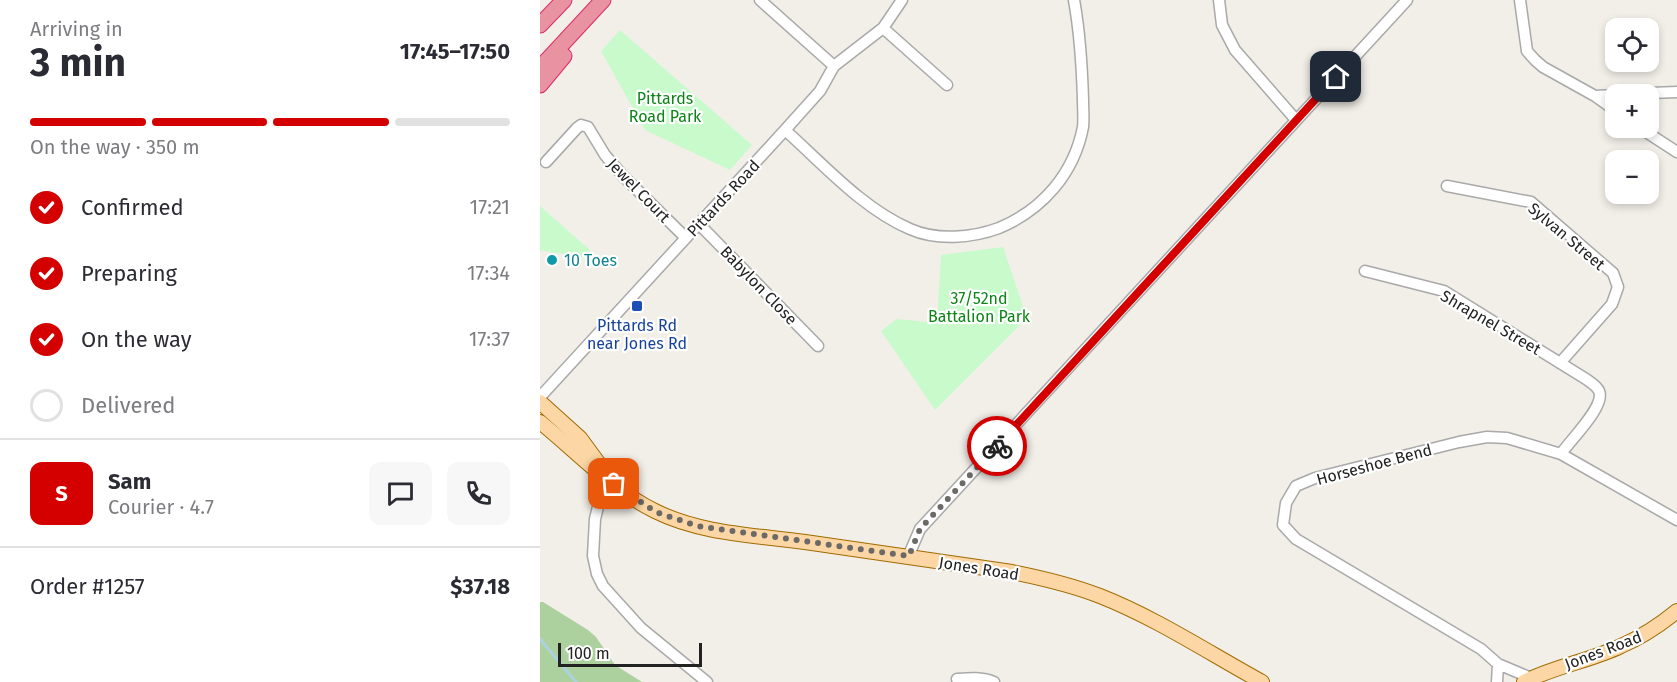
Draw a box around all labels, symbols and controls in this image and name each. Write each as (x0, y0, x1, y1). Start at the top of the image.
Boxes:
text: Arriving in (30, 17, 123, 41)
map controls (1605, 18, 1659, 204)
button: locate (1605, 18, 1659, 72)
text: 17:45–17:50 (400, 38, 510, 65)
text: 3 min (30, 40, 126, 86)
pin (1310, 51, 1361, 102)
icon: home (1319, 60, 1352, 93)
button: + (1605, 84, 1659, 138)
park label: Pittards Road Park (629, 89, 702, 126)
text: On the way · 350 m (30, 135, 200, 159)
button: − (1605, 150, 1659, 204)
street label: Jewel Court (603, 154, 674, 227)
street label: Pittards Road (683, 156, 764, 241)
icon: check (30, 191, 63, 224)
text: Confirmed (81, 194, 184, 221)
text: 17:21 (470, 195, 510, 219)
street label: Sylvan Street (1524, 199, 1609, 274)
street label: Babylon Close (716, 242, 801, 329)
place label: 10 Toes (564, 251, 617, 270)
marker: 10 Toes (545, 253, 559, 267)
icon: check (30, 257, 63, 290)
text: Preparing (81, 260, 177, 287)
text: 17:34 (467, 261, 510, 285)
street label: Shrapnel Street (1437, 286, 1544, 359)
park label: 37/52nd Battalion Park (928, 289, 1031, 326)
marker: Pittards Rd near Jones Rd (630, 299, 644, 313)
place label: Pittards Rd near Jones Rd (587, 316, 687, 353)
icon: check (30, 323, 63, 356)
text: On the way (81, 326, 192, 353)
text: 17:37 (469, 327, 510, 351)
text: Delivered (81, 392, 176, 419)
courier (967, 416, 1027, 476)
icon: bike (981, 430, 1014, 463)
street label: Horseshoe Bend (1314, 440, 1434, 489)
pin (588, 458, 639, 509)
button: chat (369, 462, 432, 525)
button: phone (447, 462, 510, 525)
icon: bag (597, 467, 630, 500)
text: Sam (108, 468, 151, 495)
text: S (55, 480, 68, 507)
text: Courier · 4.7 (108, 495, 214, 519)
street label: Jones Road (937, 553, 1020, 584)
text: Order #1257 (30, 573, 145, 600)
text: $37.18 (450, 573, 510, 600)
street label: Jones Road (1562, 627, 1644, 674)
scale bar (558, 640, 702, 668)
text: 100 m (567, 644, 610, 663)

